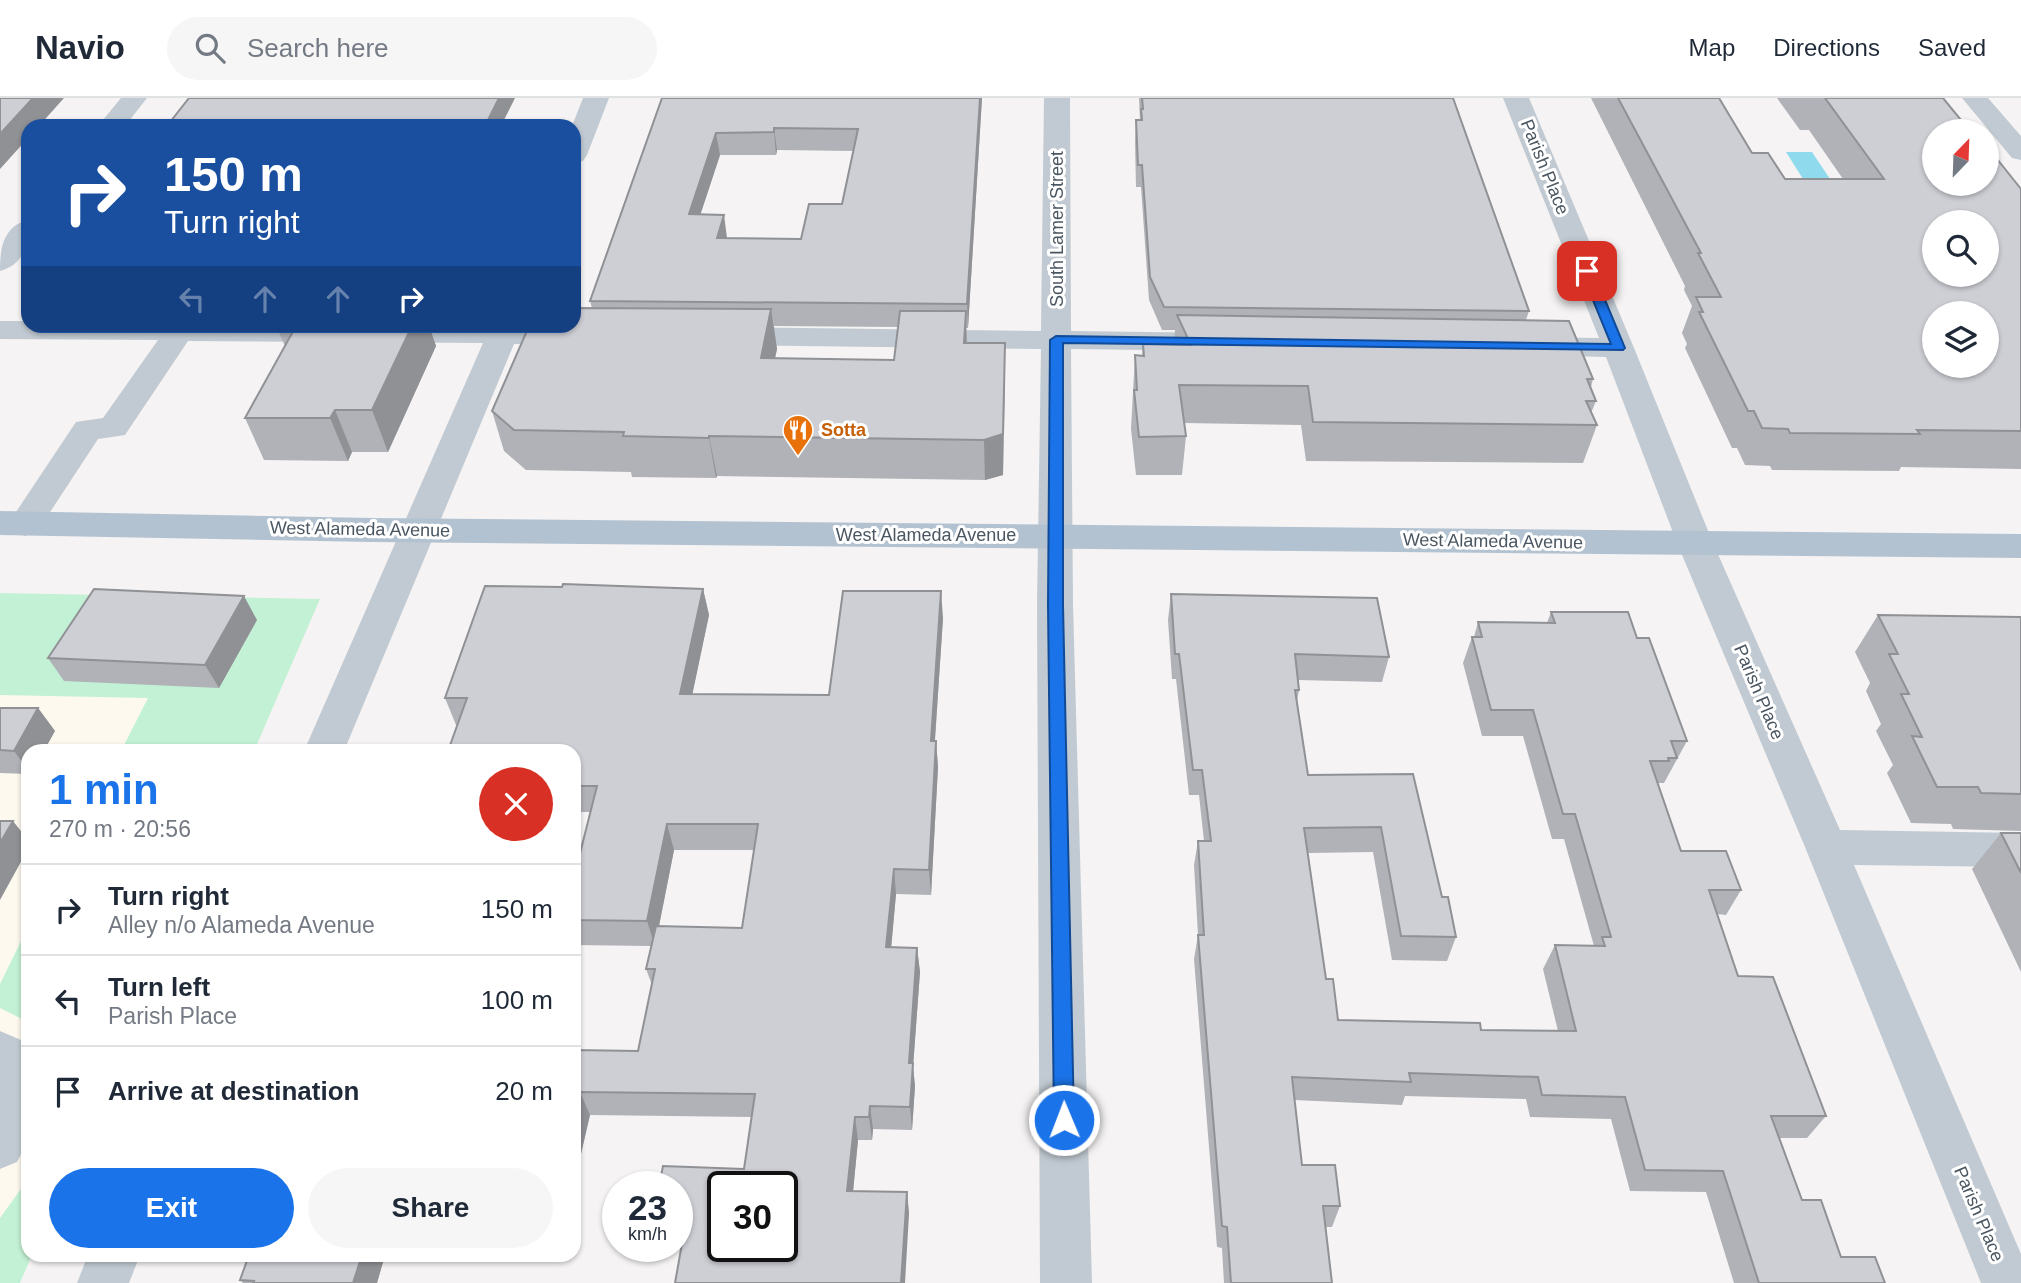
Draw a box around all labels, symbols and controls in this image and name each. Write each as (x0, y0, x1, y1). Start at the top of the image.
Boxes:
search box (167, 17, 657, 80)
text: Navio (35, 29, 125, 66)
icon: search (191, 29, 229, 67)
text: Search here (247, 33, 389, 63)
text: Map (1689, 34, 1735, 61)
text: Directions (1773, 34, 1880, 61)
text: Saved (1918, 34, 1986, 61)
street label: Parish Place (1517, 116, 1573, 218)
north arrow (1922, 119, 1998, 196)
map controls (1922, 119, 1999, 378)
icon: right (49, 147, 140, 238)
text: 150 m (164, 147, 303, 201)
street label: South Lamer Street (1047, 151, 1067, 307)
text: Turn right (164, 204, 300, 240)
button: search (1922, 210, 1999, 287)
pin (1557, 241, 1617, 301)
icon: arrive (1568, 252, 1606, 290)
icon: left (173, 280, 211, 318)
icon: ahead (246, 280, 284, 318)
icon: ahead (319, 280, 357, 318)
icon: right (392, 280, 430, 318)
button: layers (1922, 301, 1999, 378)
restaurant icon: Sotta (781, 413, 815, 457)
place label: Sotta (821, 420, 867, 440)
street label: West Alameda Avenue (270, 517, 450, 541)
street label: West Alameda Avenue (836, 525, 1016, 545)
street label: West Alameda Avenue (1403, 529, 1583, 553)
street label: Parish Place (1730, 642, 1788, 742)
text: 1 min (49, 766, 159, 813)
button: close (479, 767, 553, 841)
text: 270 m · 20:56 (49, 816, 191, 842)
text: Turn right (108, 881, 229, 911)
icon: right (49, 891, 87, 929)
text: 150 m (481, 894, 553, 924)
text: Alley n/o Alameda Avenue (108, 912, 375, 938)
text: Turn left (108, 972, 210, 1002)
icon: left (49, 982, 87, 1020)
text: 100 m (481, 985, 553, 1015)
text: Parish Place (108, 1003, 237, 1029)
icon: arrive (49, 1073, 87, 1111)
text: Arrive at destination (108, 1076, 359, 1106)
text: 20 m (495, 1076, 553, 1106)
position arrow (1027, 1083, 1101, 1157)
street label: Parish Place (1950, 1164, 2008, 1264)
button: Exit (49, 1168, 294, 1248)
button: Share (308, 1168, 553, 1248)
speed limit sign: 30 (707, 1171, 798, 1262)
text: 23 (628, 1188, 667, 1227)
text: km/h (628, 1224, 667, 1244)

